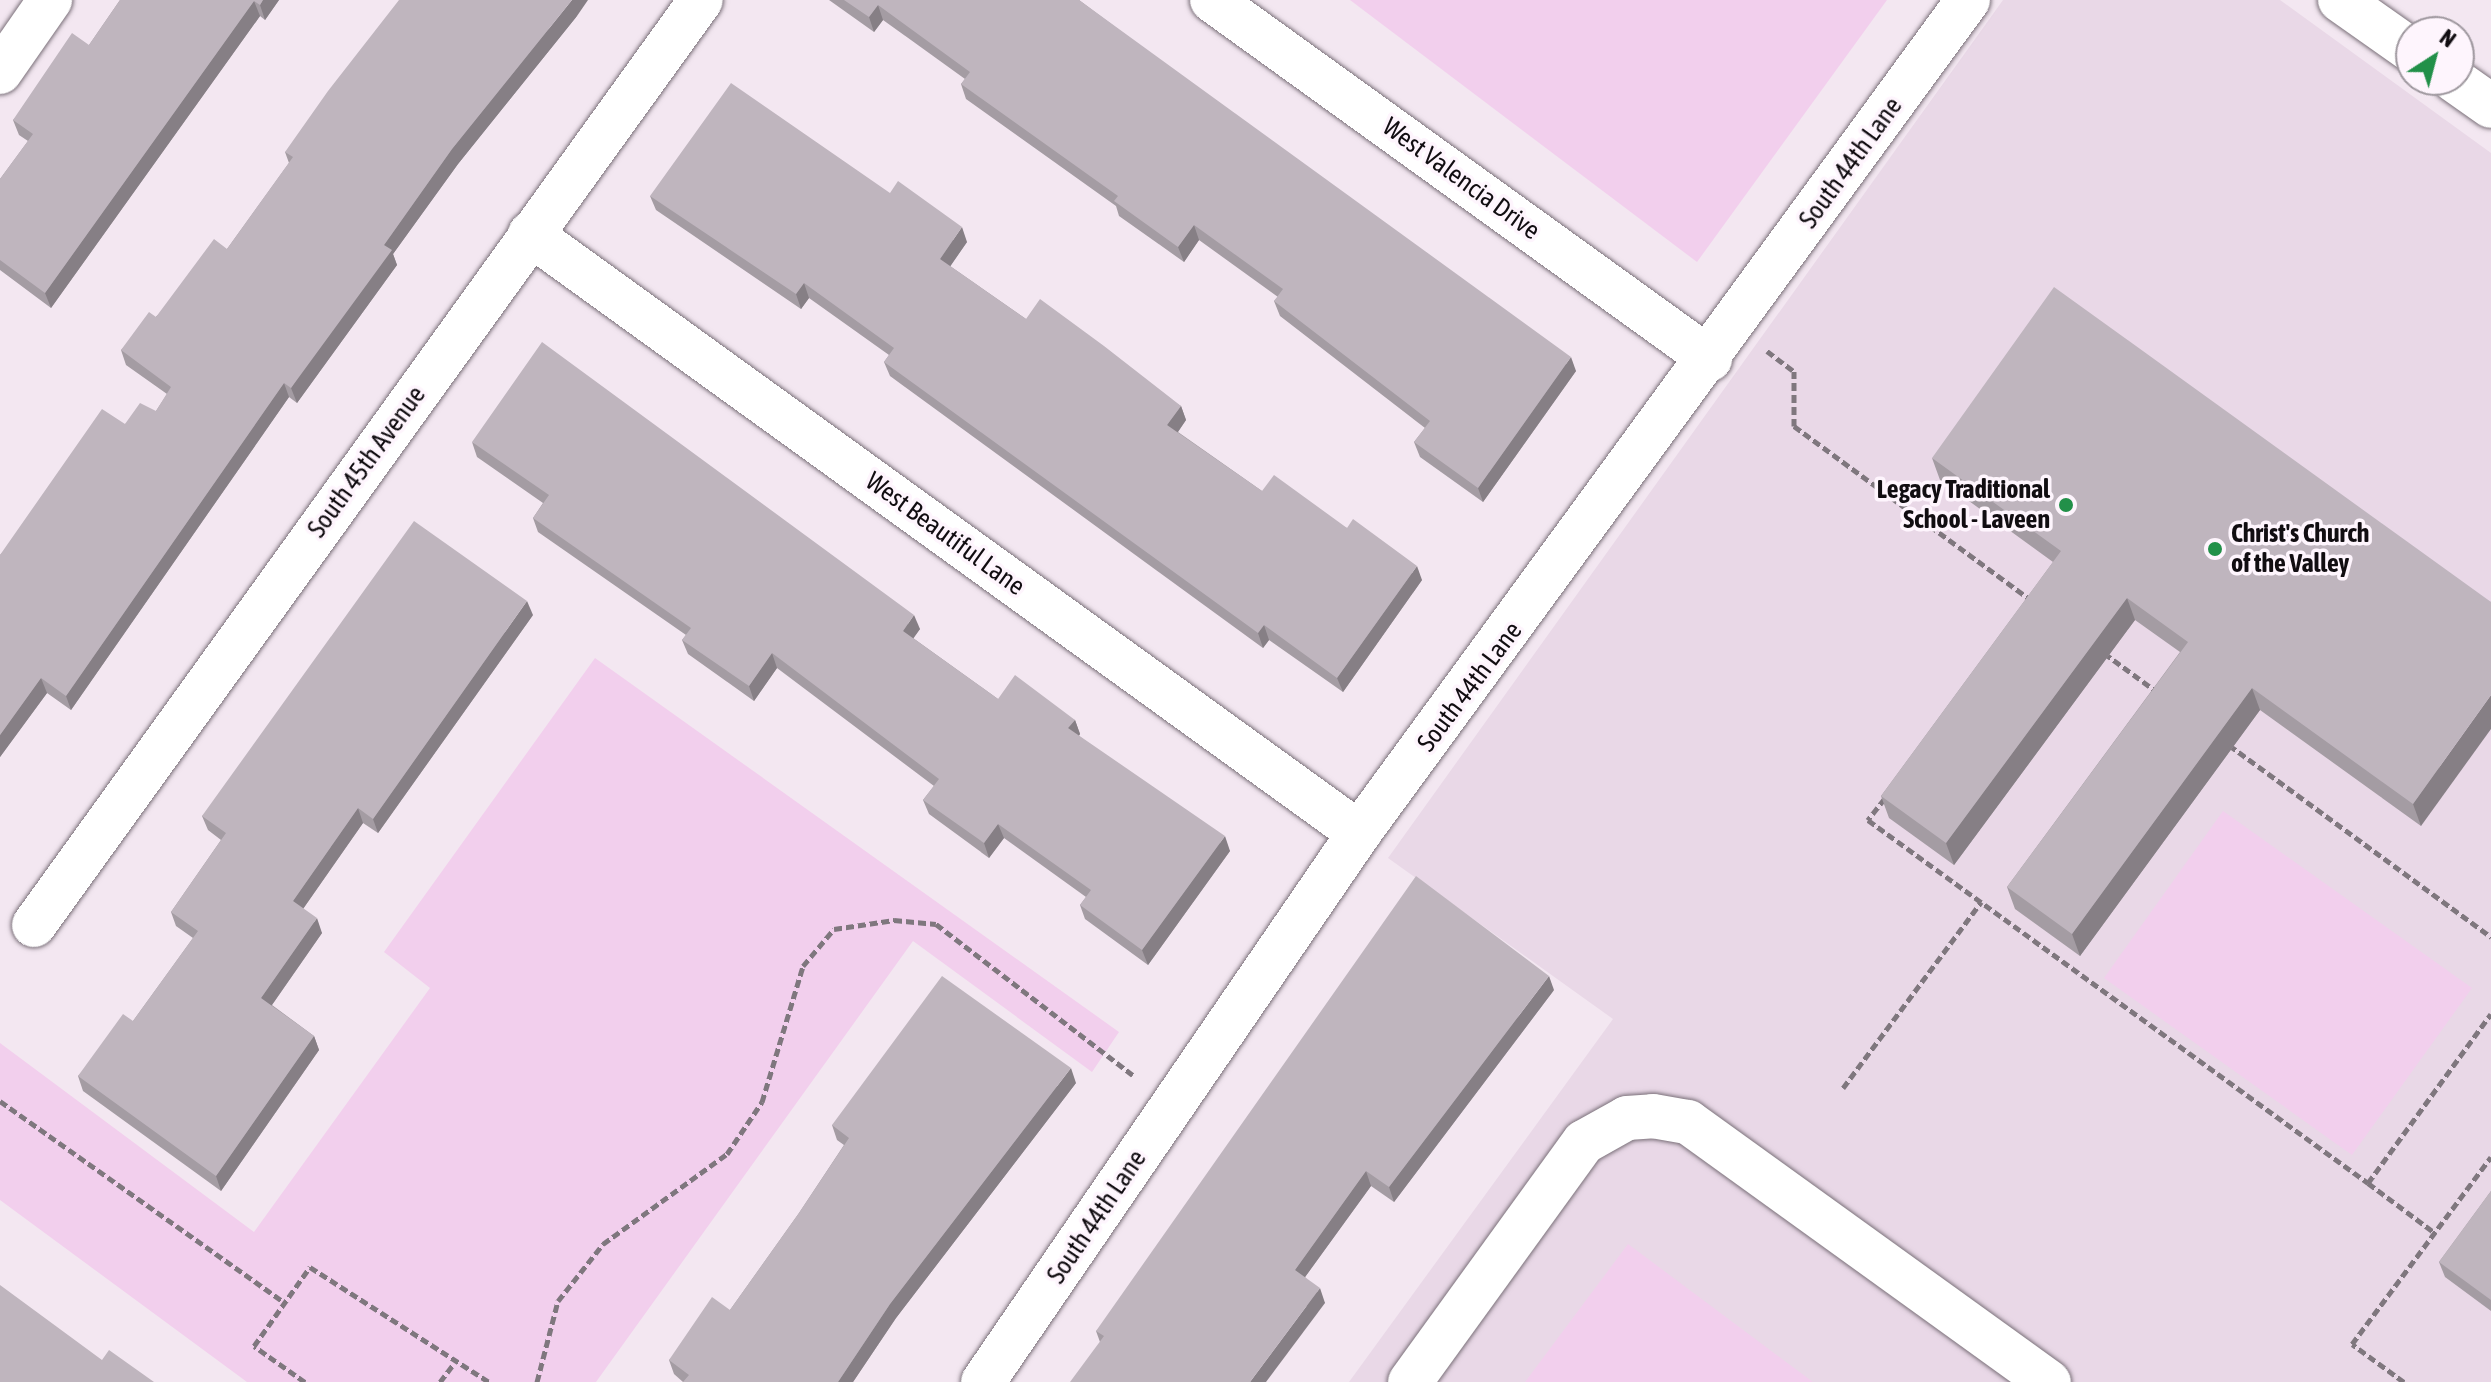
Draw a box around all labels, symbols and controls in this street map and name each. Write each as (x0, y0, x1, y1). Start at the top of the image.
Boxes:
north arrow (2395, 16, 2475, 96)
text: N (2435, 24, 2461, 53)
street label: South 44th Lane (1793, 92, 1909, 234)
street label: West Valencia Drive (1376, 111, 1546, 247)
street label: South 45th Avenue (302, 380, 432, 544)
street label: West Beautiful Lane (859, 466, 1031, 602)
place label: Legacy Traditional School - Laveen (1877, 474, 2050, 536)
marker: Legacy Traditional School - Laveen (2057, 496, 2075, 514)
place label: Christ's Church of the Valley (2231, 518, 2369, 580)
marker: Christ's Church of the Valley (2206, 540, 2224, 558)
street label: South 44th Lane (1411, 616, 1529, 758)
street label: South 44th Lane (1041, 1144, 1153, 1290)

